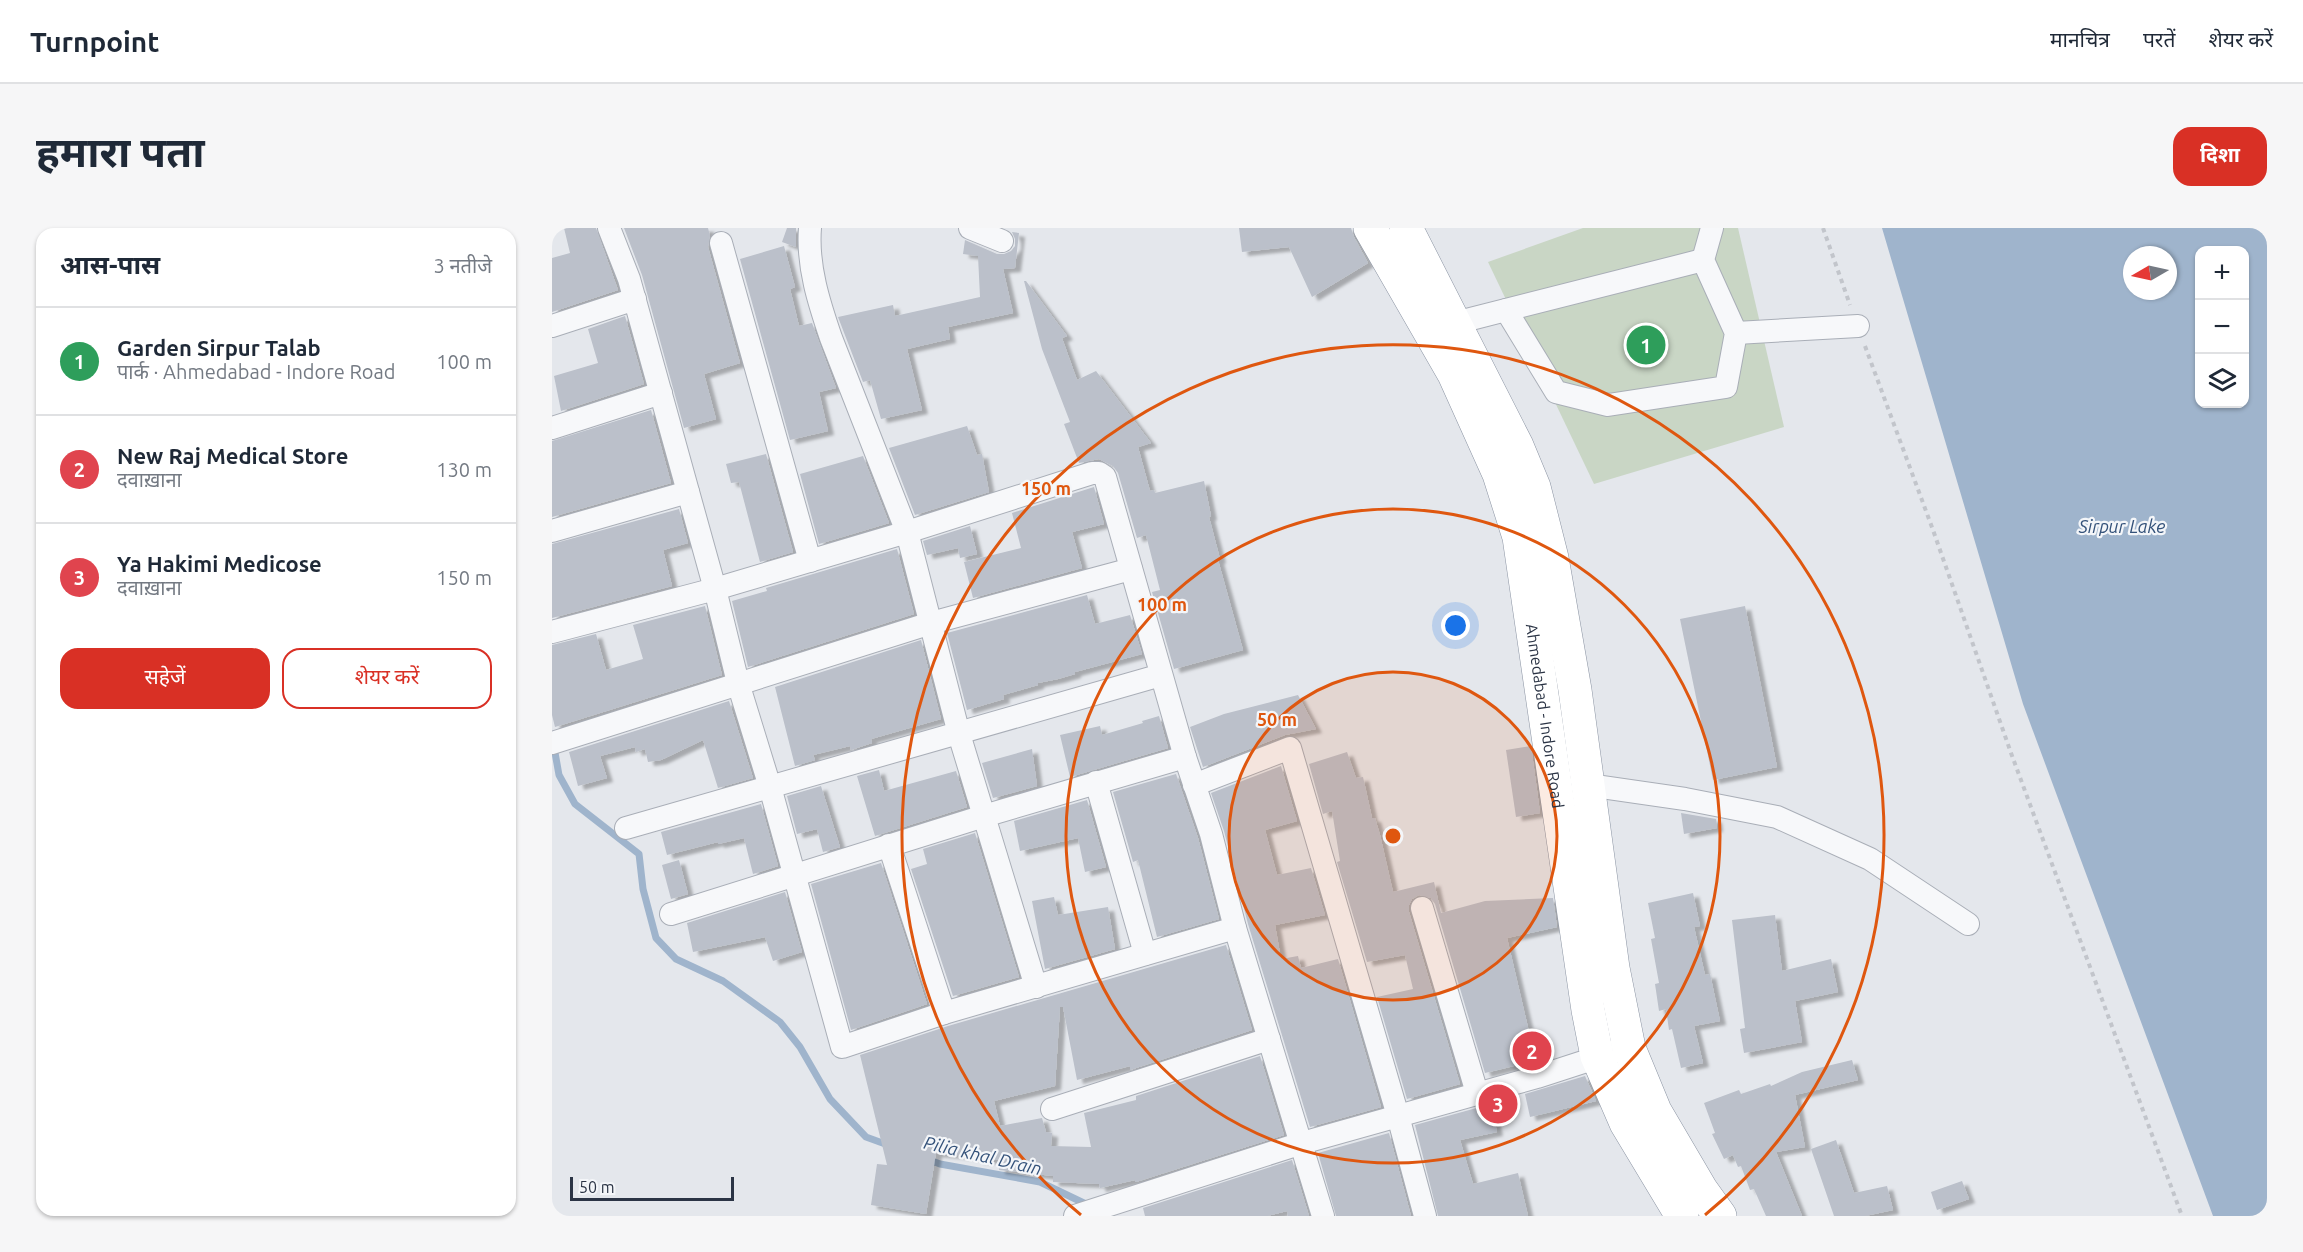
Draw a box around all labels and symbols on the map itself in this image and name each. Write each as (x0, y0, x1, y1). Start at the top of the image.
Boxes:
north arrow (2123, 246, 2177, 300)
pin: 1 (1626, 322, 1666, 368)
text: 150 m (1021, 478, 1071, 498)
water label: Sirpur Lake (2078, 516, 2165, 536)
text: 100 m (1137, 594, 1187, 614)
your location (1441, 611, 1470, 640)
street label: Ahmedabad - Indore Road (1523, 622, 1567, 809)
text: 50 m (1257, 709, 1297, 729)
centre of rings (1383, 826, 1403, 846)
pin: 2 (1512, 1028, 1552, 1074)
pin: 3 (1478, 1082, 1518, 1126)
water label: Pilia khal Drain (922, 1132, 1044, 1178)
scale bar (570, 1174, 734, 1202)

